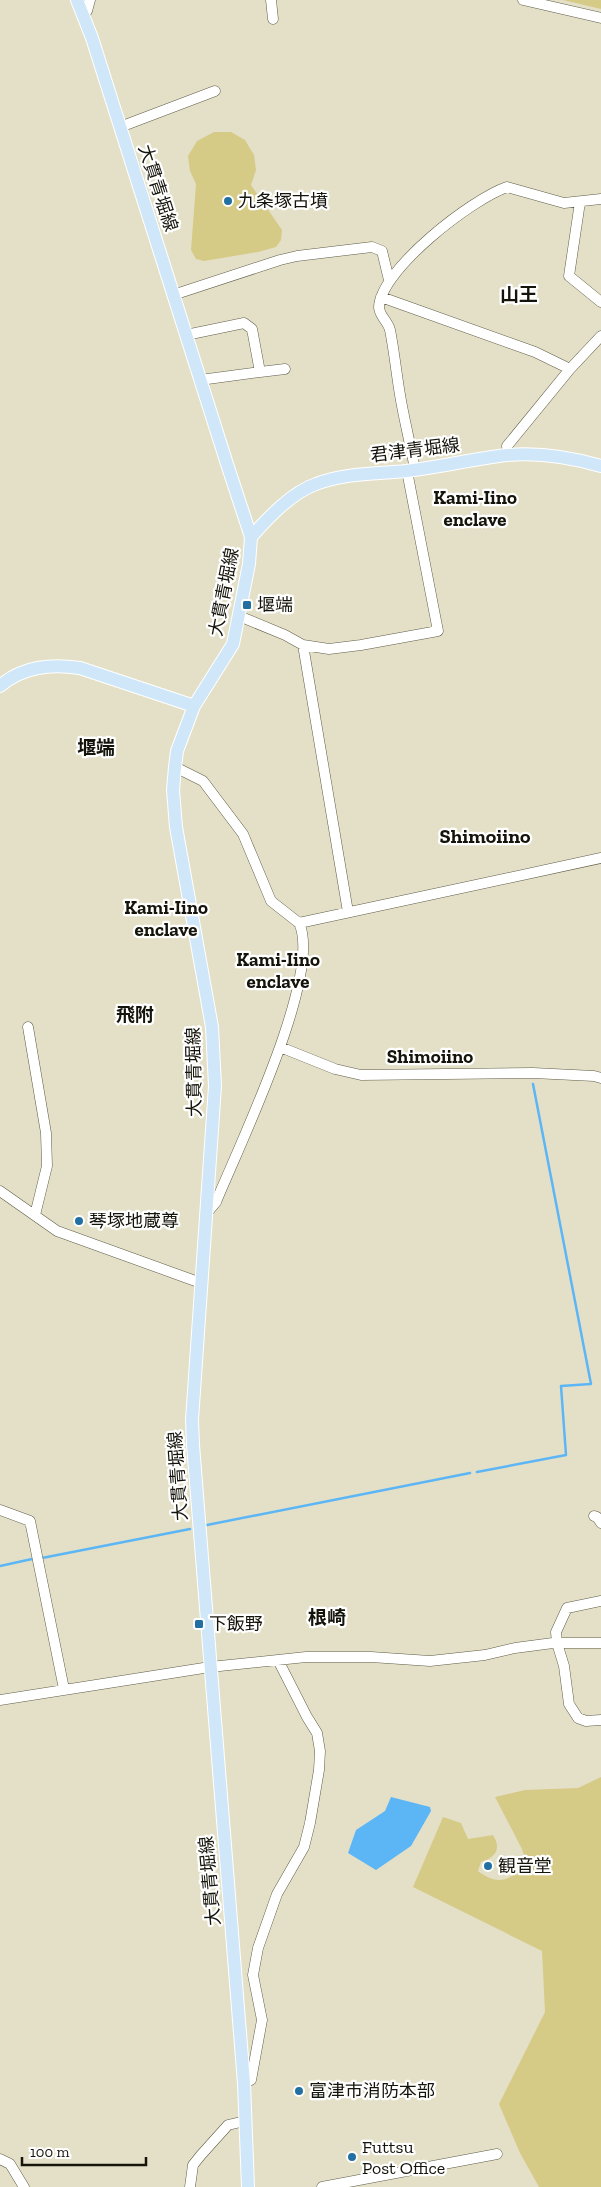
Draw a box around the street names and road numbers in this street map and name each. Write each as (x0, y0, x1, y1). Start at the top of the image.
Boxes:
street label: 大貫青堀線 (134, 142, 182, 234)
street label: 君津青堀線 (369, 434, 461, 466)
street label: 大貫青堀線 (205, 546, 243, 638)
street label: 大貫青堀線 (182, 1027, 206, 1117)
street label: 大貫青堀線 (164, 1430, 192, 1522)
street label: 大貫青堀線 (195, 1835, 225, 1927)

